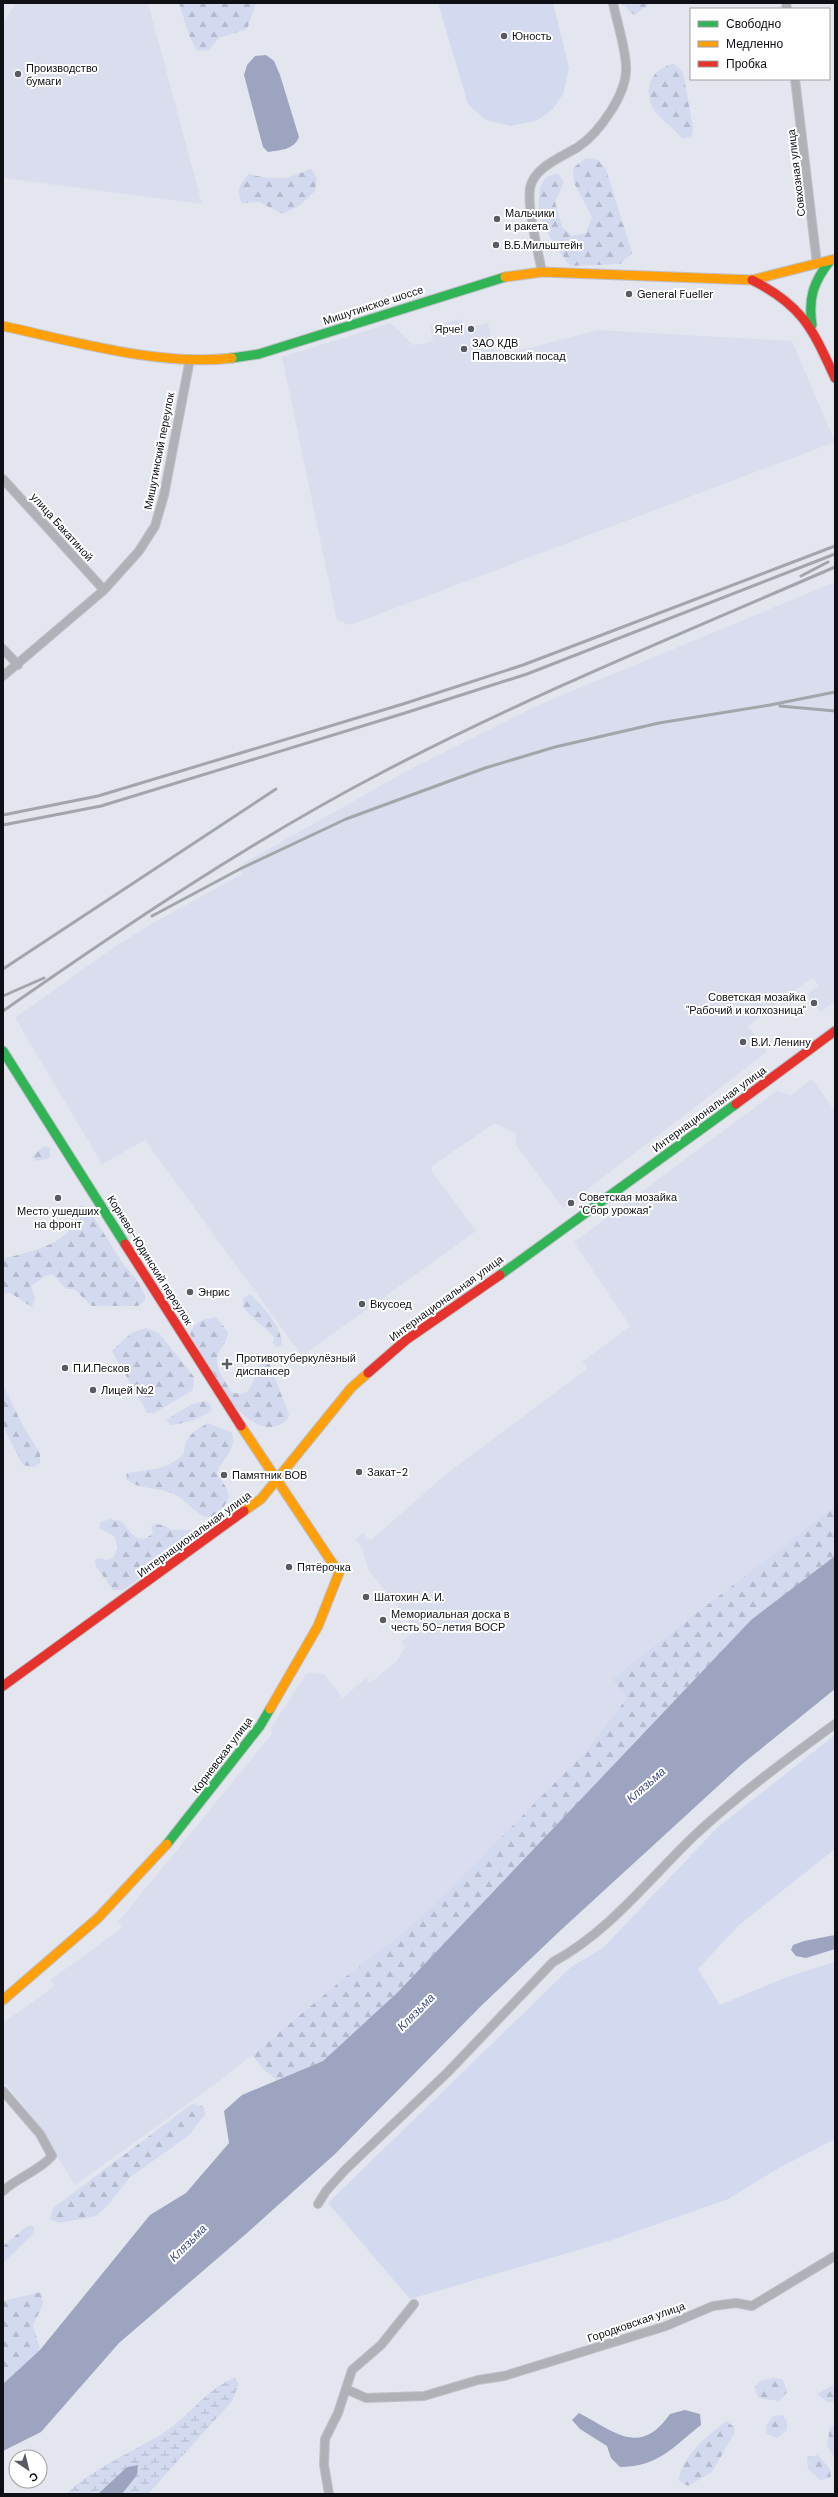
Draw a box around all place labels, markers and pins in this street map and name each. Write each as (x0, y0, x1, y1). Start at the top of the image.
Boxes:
place label: Юность (512, 29, 552, 43)
marker: Юность (499, 31, 509, 41)
place label: Производство бумаги (26, 61, 98, 88)
marker: Производство бумаги (13, 69, 23, 79)
place label: Мальчики и ракета (505, 206, 555, 233)
marker: Мальчики и ракета (492, 214, 502, 224)
place label: В.Б.Мильштейн (504, 238, 582, 252)
marker: В.Б.Мильштейн (491, 240, 501, 250)
place label: General Fueller (637, 287, 713, 301)
marker: General Fueller (624, 289, 634, 299)
place label: Ярче! (435, 322, 463, 336)
marker: Ярче! (466, 324, 476, 334)
place label: ЗАО КДВ Павловский посад (472, 336, 566, 363)
marker: ЗАО КДВ Павловский посад (459, 344, 469, 354)
place label: Советская мозайка "Рабочий и колхозница" (686, 990, 807, 1017)
marker: Советская мозайка "Рабочий и колхозница" (809, 998, 819, 1008)
place label: В.И. Ленину (751, 1035, 811, 1049)
marker: В.И. Ленину (738, 1037, 748, 1047)
place label: Советская мозайка "Сбор урожая" (579, 1190, 678, 1217)
marker: Место ушедших на фронт (53, 1193, 63, 1203)
marker: Советская мозайка "Сбор урожая" (566, 1198, 576, 1208)
place label: Место ушедших на фронт (17, 1204, 99, 1231)
place label: Энрис (198, 1285, 230, 1299)
marker: Энрис (185, 1287, 195, 1297)
place label: Вкусоед (370, 1297, 412, 1311)
marker: Вкусоед (357, 1299, 367, 1309)
place label: Противотуберкулёзный диспансер (236, 1351, 356, 1378)
marker: Противотуберкулёзный диспансер (221, 1358, 233, 1370)
place label: П.И.Песков (73, 1361, 130, 1375)
marker: П.И.Песков (60, 1363, 70, 1373)
place label: Лицей №2 (101, 1383, 154, 1397)
marker: Лицей №2 (88, 1385, 98, 1395)
place label: Закат-2 (367, 1465, 408, 1479)
marker: Закат-2 (354, 1467, 364, 1477)
place label: Памятник ВОВ (232, 1468, 307, 1482)
marker: Памятник ВОВ (219, 1470, 229, 1480)
place label: Пятёрочка (297, 1560, 352, 1574)
marker: Пятёрочка (284, 1562, 294, 1572)
place label: Шатохин А. И. (374, 1590, 444, 1604)
marker: Шатохин А. И. (361, 1592, 371, 1602)
place label: Мемориальная доска в честь 50-летия ВОСР (391, 1607, 510, 1634)
marker: Мемориальная доска в честь 50-летия ВОСР (378, 1615, 388, 1625)

